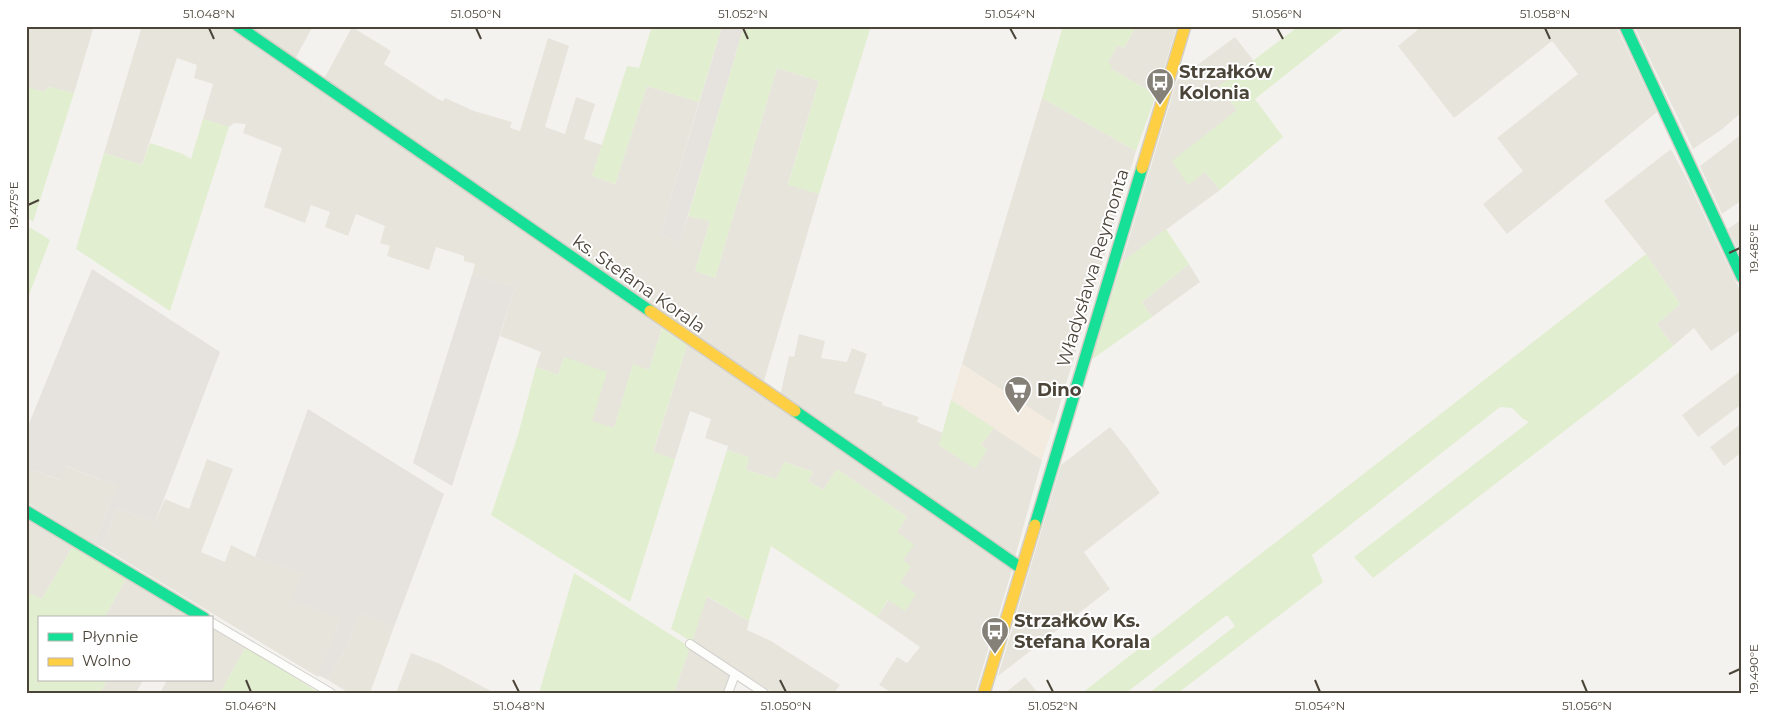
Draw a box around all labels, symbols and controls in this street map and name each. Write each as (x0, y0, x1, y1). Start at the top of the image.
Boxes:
text: 51.048°N (183, 6, 235, 21)
text: 51.050°N (450, 6, 502, 21)
text: 51.052°N (718, 6, 768, 21)
text: 51.054°N (985, 6, 1035, 21)
text: 51.056°N (1252, 6, 1302, 21)
text: 51.058°N (1520, 6, 1570, 21)
place label: Strzałków Kolonia (1179, 61, 1273, 104)
bus stop icon: Strzałków Kolonia (1145, 67, 1175, 106)
street label: Władysława Reymonta (1052, 166, 1134, 370)
text: 19.475°E (6, 181, 21, 229)
text: 19.485°E (1746, 223, 1761, 273)
street label: ks. Stefana Korala (568, 230, 710, 338)
supermarket icon: Dino (1003, 375, 1033, 414)
place label: Dino (1037, 379, 1082, 401)
place label: Strzałków Ks. Stefana Korala (1014, 610, 1150, 653)
legend (38, 616, 212, 682)
bus stop icon: Strzałków Ks. Stefana Korala (980, 616, 1010, 655)
text: Płynnie (82, 627, 138, 646)
text: 19.490°E (1746, 644, 1761, 694)
text: Wolno (82, 651, 131, 670)
text: 51.046°N (225, 698, 277, 713)
text: 51.048°N (493, 698, 545, 713)
text: 51.050°N (760, 698, 812, 713)
text: 51.052°N (1028, 698, 1078, 713)
text: 51.054°N (1295, 698, 1345, 713)
text: 51.056°N (1562, 698, 1612, 713)

